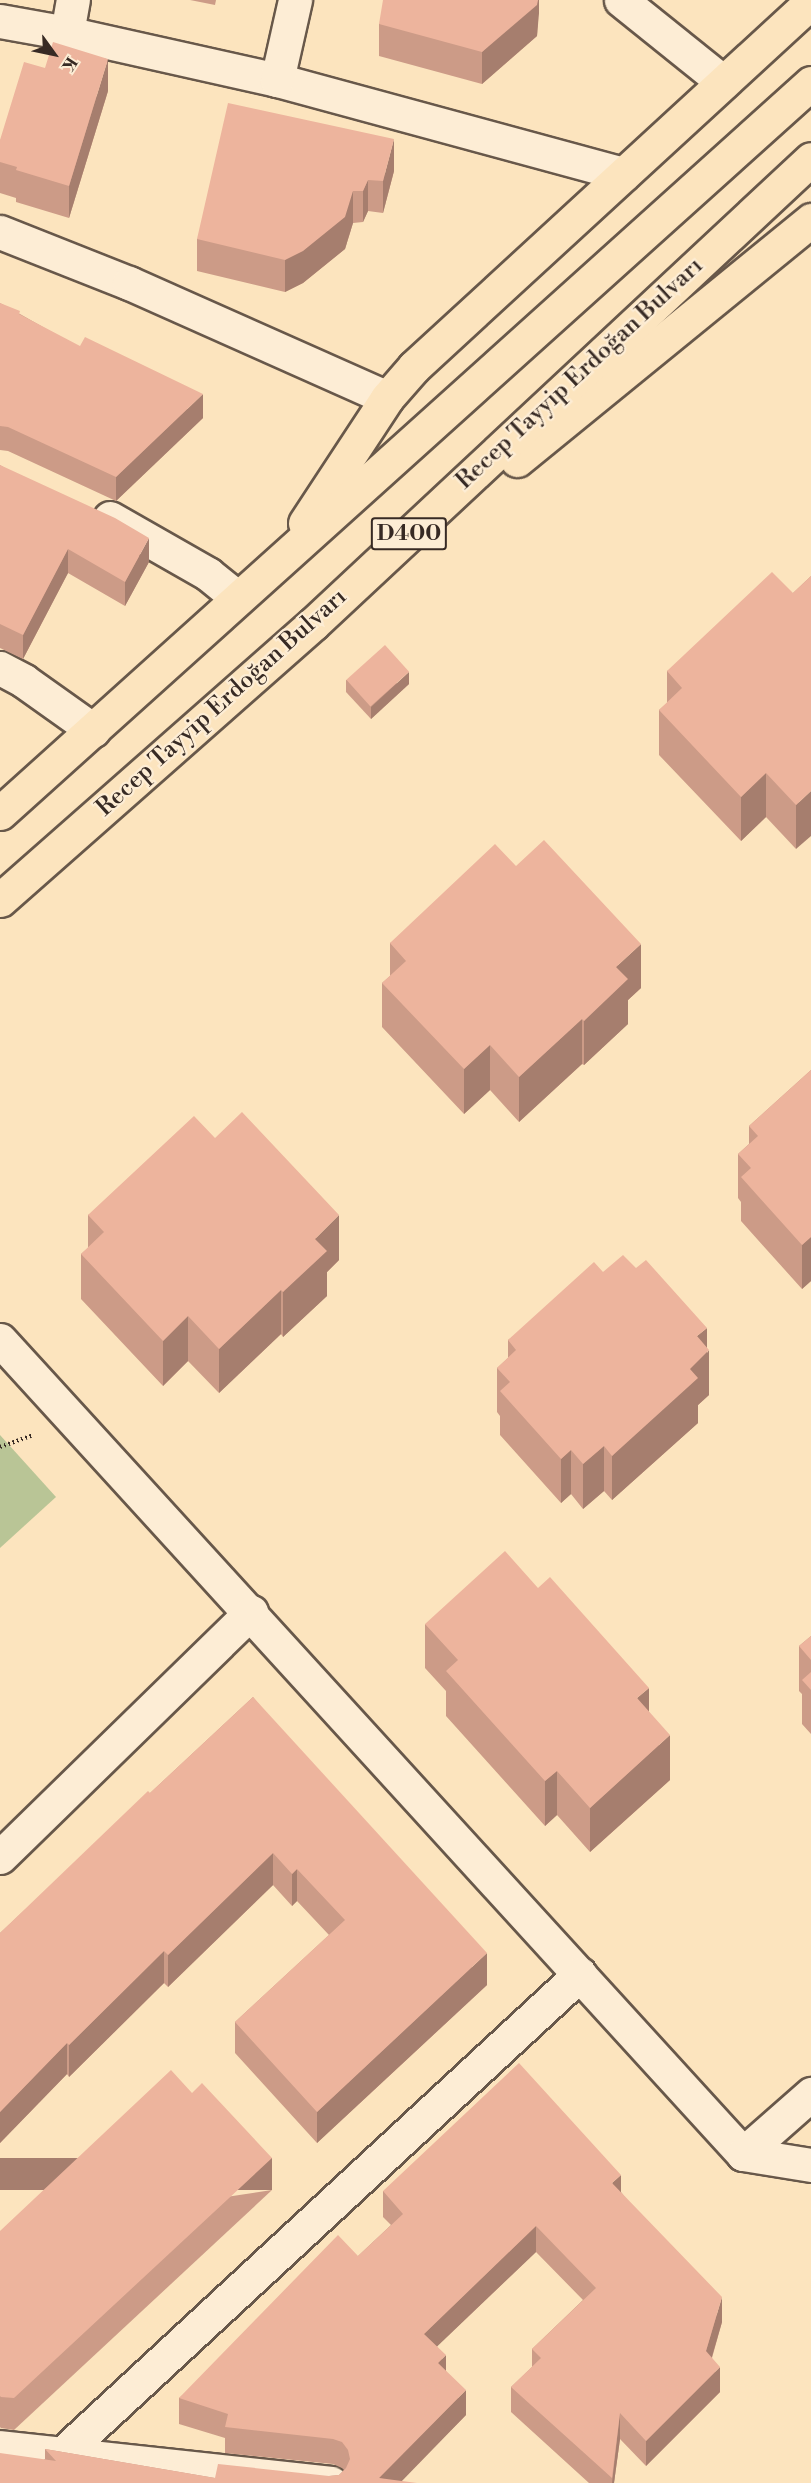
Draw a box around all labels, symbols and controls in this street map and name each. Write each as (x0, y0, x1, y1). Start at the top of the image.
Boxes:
north arrow (24, 24, 84, 84)
text: K (57, 53, 81, 75)
street label: Recep Tayyip Erdoğan Bulvarı (451, 252, 709, 496)
road number: D400 (370, 515, 448, 553)
street label: Recep Tayyip Erdoğan Bulvarı (91, 583, 353, 823)

